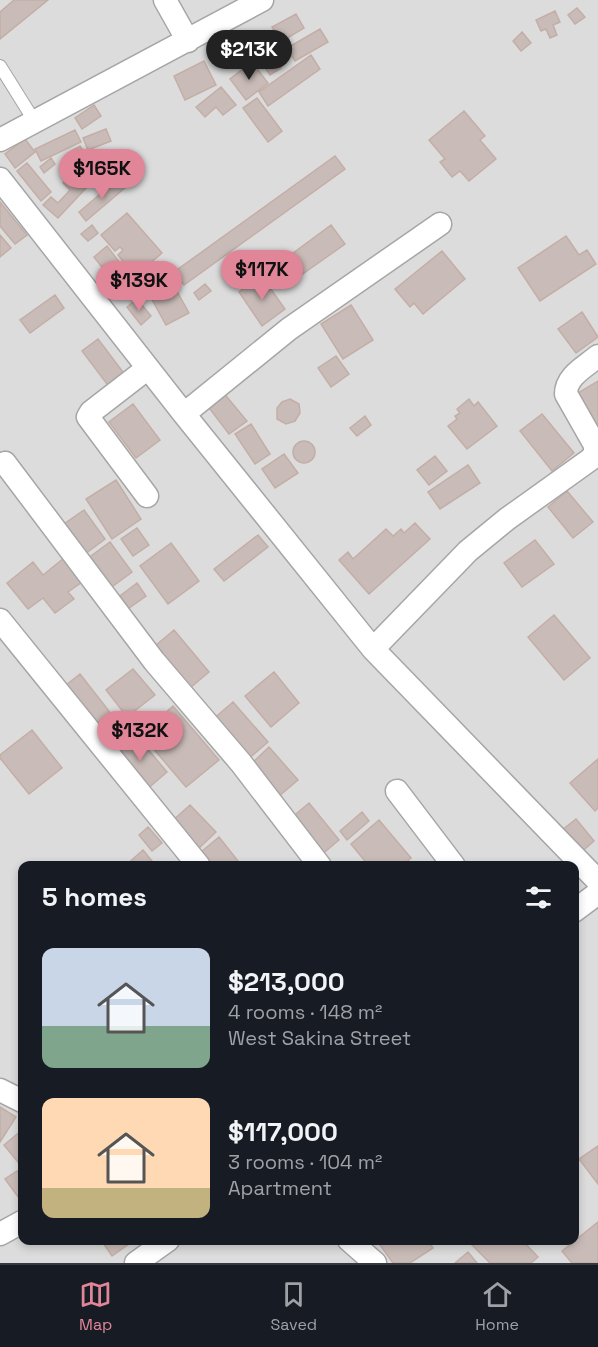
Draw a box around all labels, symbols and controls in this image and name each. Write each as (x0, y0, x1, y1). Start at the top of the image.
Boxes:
pin: $213K (207, 30, 291, 81)
text: $213K (220, 36, 278, 62)
pin: $165K (60, 149, 144, 200)
text: $165K (73, 155, 131, 181)
pin: $117K (220, 250, 304, 301)
text: $117K (235, 256, 289, 282)
pin: $139K (97, 261, 181, 312)
text: $139K (110, 267, 168, 293)
pin: $132K (98, 711, 182, 762)
text: $132K (111, 717, 169, 743)
text: 5 homes (42, 880, 147, 914)
icon: filters (522, 881, 555, 914)
text: $213,000 (228, 965, 345, 999)
icon: home (90, 972, 162, 1044)
text: 4 rooms · 148 m² (228, 999, 382, 1025)
text: West Sakina Street (228, 1025, 411, 1051)
text: $117,000 (228, 1115, 338, 1149)
icon: home (90, 1122, 162, 1194)
text: 3 rooms · 104 m² (228, 1149, 382, 1175)
text: Apartment (228, 1175, 332, 1201)
tab: Map (79, 1278, 112, 1335)
tab: Saved (271, 1278, 317, 1335)
tab: Home (475, 1278, 519, 1335)

